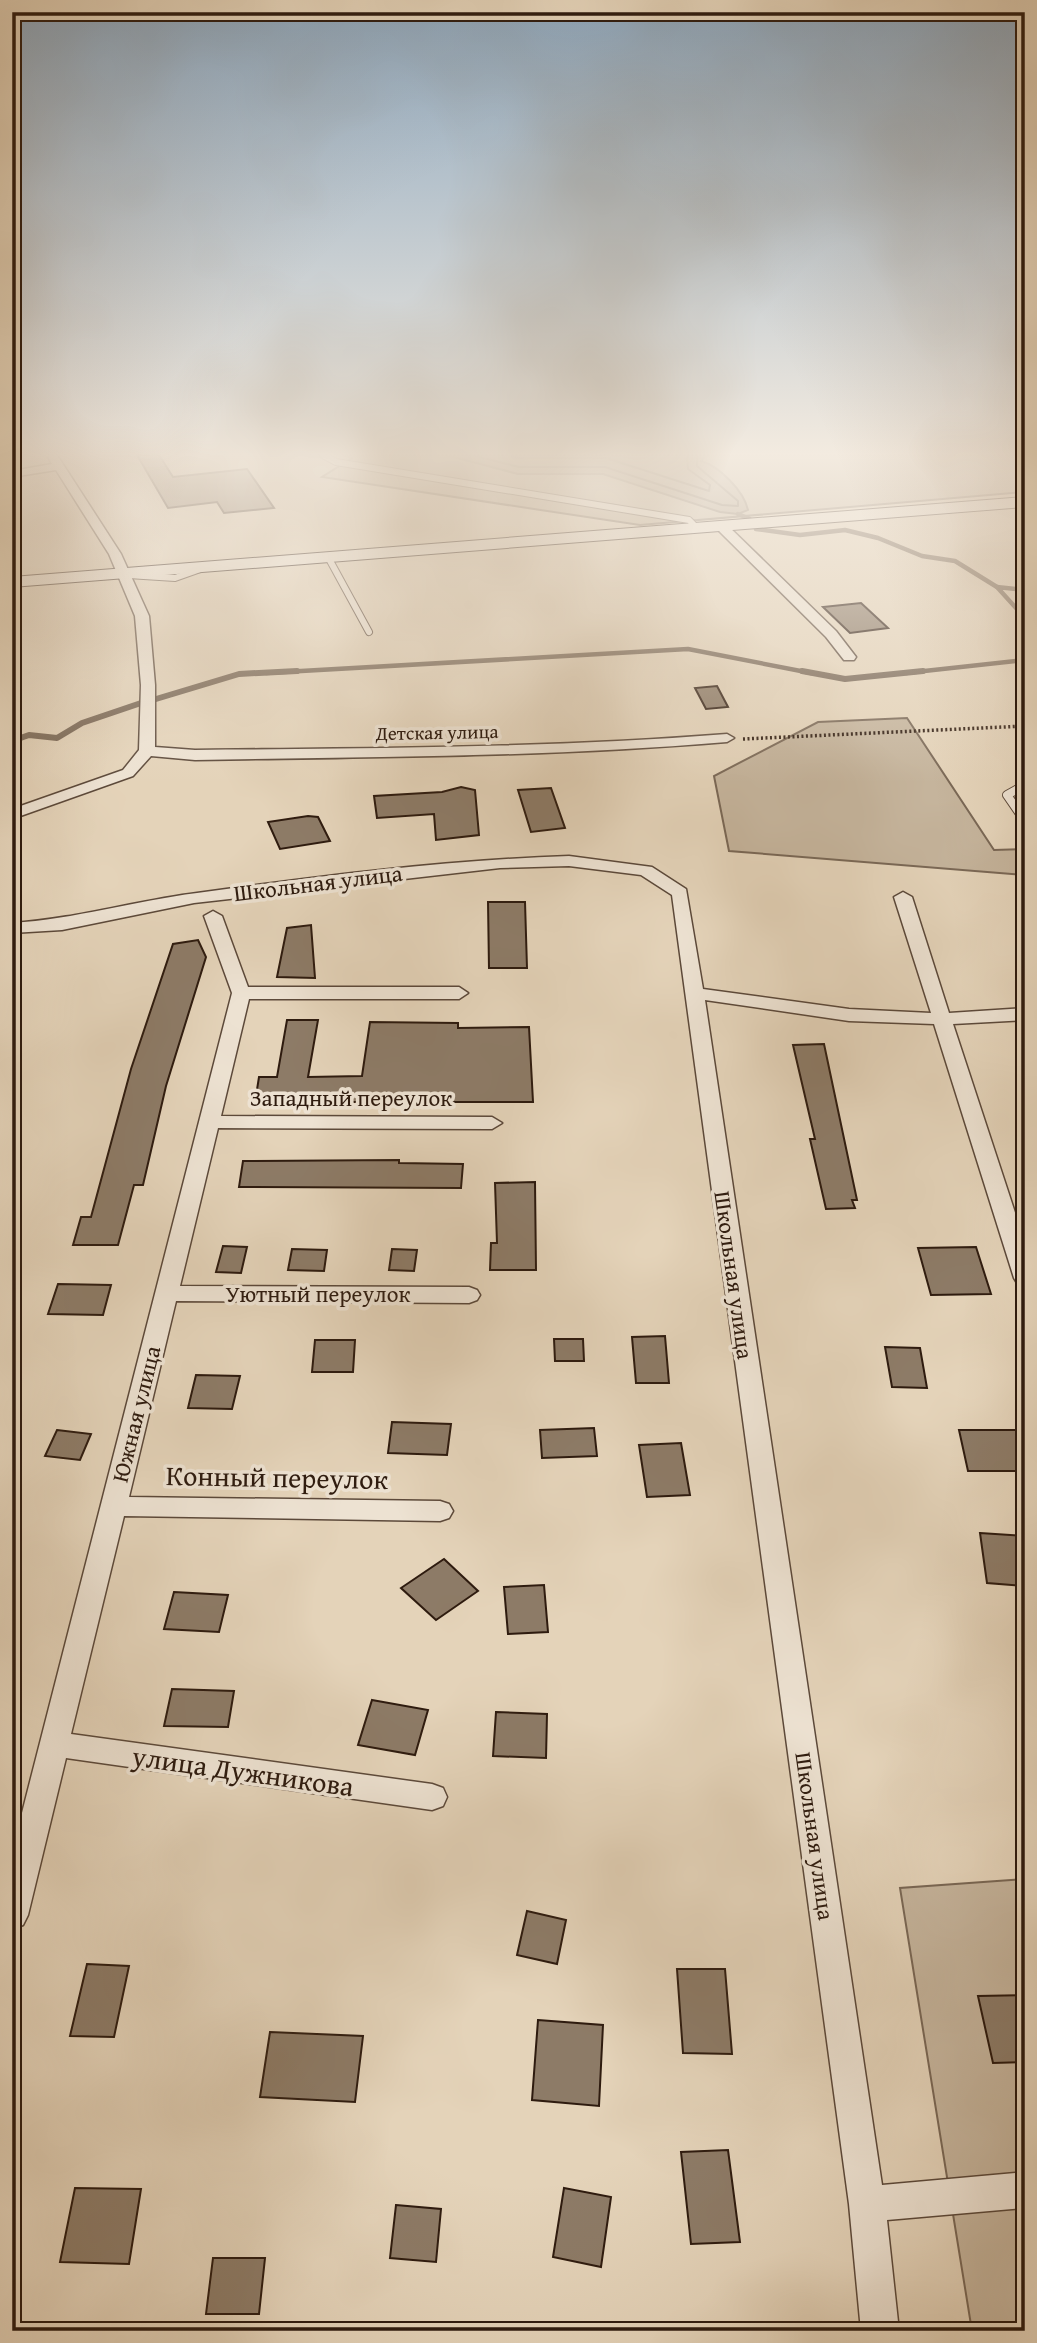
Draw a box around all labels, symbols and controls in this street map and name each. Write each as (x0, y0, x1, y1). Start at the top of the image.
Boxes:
street label: Детская улица (374, 717, 499, 747)
street label: Школьная улица (232, 856, 404, 909)
street label: Западный переулок (250, 1081, 452, 1114)
street label: Школьная улица (706, 1189, 763, 1361)
street label: Уютный переулок (225, 1277, 411, 1310)
street label: Южная улица (103, 1342, 168, 1486)
street label: Конный переулок (166, 1454, 389, 1499)
street label: улица Дужникова (129, 1735, 357, 1806)
street label: Школьная улица (787, 1750, 844, 1922)

